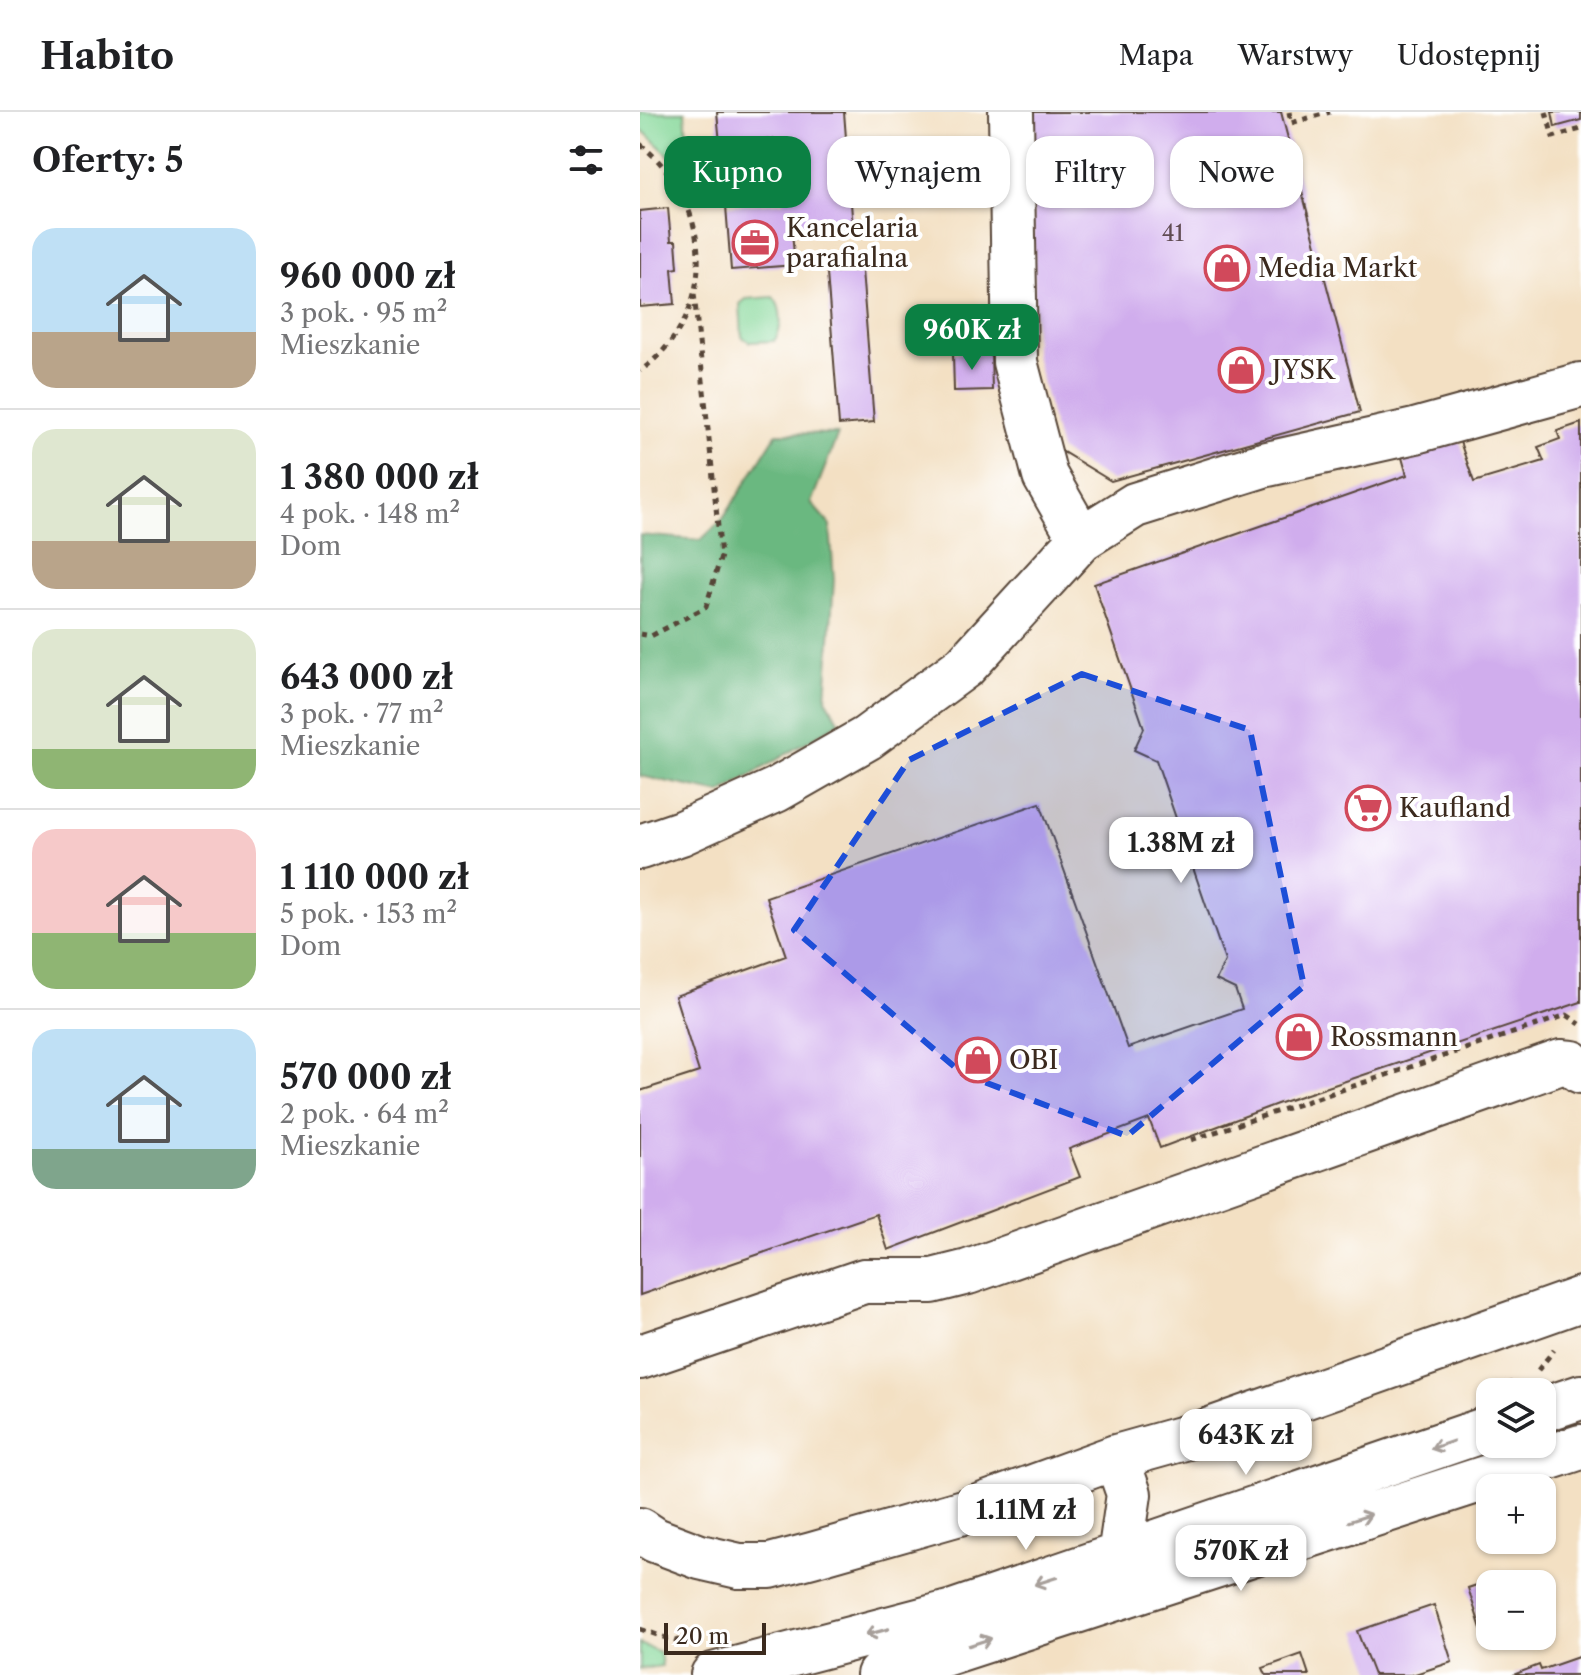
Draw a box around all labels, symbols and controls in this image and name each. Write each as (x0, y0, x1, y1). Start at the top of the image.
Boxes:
text: Habito (40, 32, 174, 79)
text: Mapa (1119, 38, 1194, 72)
text: Warstwy (1238, 38, 1353, 72)
text: Udostępnij (1397, 38, 1541, 72)
chip: Kupno (664, 136, 811, 208)
chip: Wynajem (827, 136, 1010, 208)
chip: Filtry (1026, 136, 1154, 208)
chip: Nowe (1170, 136, 1303, 208)
icon: filters (564, 138, 608, 182)
text: Oferty: 5 (32, 139, 184, 181)
place label: Kancelaria parafialna (786, 212, 919, 274)
office icon: Kancelaria parafialna (731, 219, 779, 267)
house number: 41 (1162, 220, 1184, 247)
shop icon: Media Markt (1203, 244, 1251, 292)
place label: Media Markt (1258, 252, 1418, 284)
text: 960 000 zł (280, 255, 456, 297)
icon: home (96, 260, 192, 356)
text: 3 pok. · 95 m² (280, 297, 447, 329)
pin: 960K zł (898, 304, 1046, 372)
text: 960K zł (923, 314, 1021, 346)
text: Mieszkanie (280, 329, 420, 361)
shop icon: JYSK (1217, 346, 1265, 394)
place label: JYSK (1268, 354, 1336, 386)
text: 1 380 000 zł (280, 456, 479, 498)
icon: home (96, 461, 192, 557)
text: 4 pok. · 148 m² (280, 498, 460, 530)
text: Dom (280, 530, 341, 562)
text: 643 000 zł (280, 656, 453, 698)
icon: home (96, 661, 192, 757)
text: 3 pok. · 77 m² (280, 698, 444, 730)
text: Mieszkanie (280, 730, 420, 762)
supermarket icon: Kaufland (1344, 784, 1392, 832)
place label: Kaufland (1399, 792, 1511, 824)
pin: 1.38M zł (1098, 817, 1264, 885)
text: 1.38M zł (1127, 827, 1235, 859)
text: 1 110 000 zł (280, 856, 469, 898)
icon: home (96, 861, 192, 957)
text: 5 pok. · 153 m² (280, 898, 457, 930)
text: Dom (280, 930, 341, 962)
shop icon: Rossmann (1275, 1013, 1323, 1061)
place label: Rossmann (1330, 1021, 1458, 1053)
shop icon: OBI (954, 1036, 1002, 1084)
place label: OBI (1009, 1044, 1058, 1076)
text: 570 000 zł (280, 1056, 452, 1098)
icon: home (96, 1061, 192, 1157)
text: 2 pok. · 64 m² (280, 1098, 449, 1130)
text: Mieszkanie (280, 1130, 420, 1162)
map controls (1476, 1378, 1556, 1650)
button: layers (1476, 1378, 1556, 1458)
pin: 643K zł (1172, 1409, 1320, 1477)
text: 643K zł (1198, 1419, 1294, 1451)
one-way arrow (1430, 1439, 1455, 1454)
button: + (1476, 1474, 1556, 1554)
pin: 1.11M zł (943, 1484, 1109, 1552)
text: 1.11M zł (976, 1494, 1076, 1526)
one-way arrow (1348, 1510, 1373, 1525)
pin: 570K zł (1167, 1525, 1315, 1593)
text: 570K zł (1193, 1535, 1289, 1567)
button: − (1476, 1570, 1556, 1650)
one-way arrow (1034, 1574, 1059, 1589)
scale bar (664, 1619, 766, 1655)
text: 20 m (676, 1623, 729, 1650)
one-way arrow (865, 1625, 891, 1640)
one-way arrow (967, 1634, 992, 1648)

